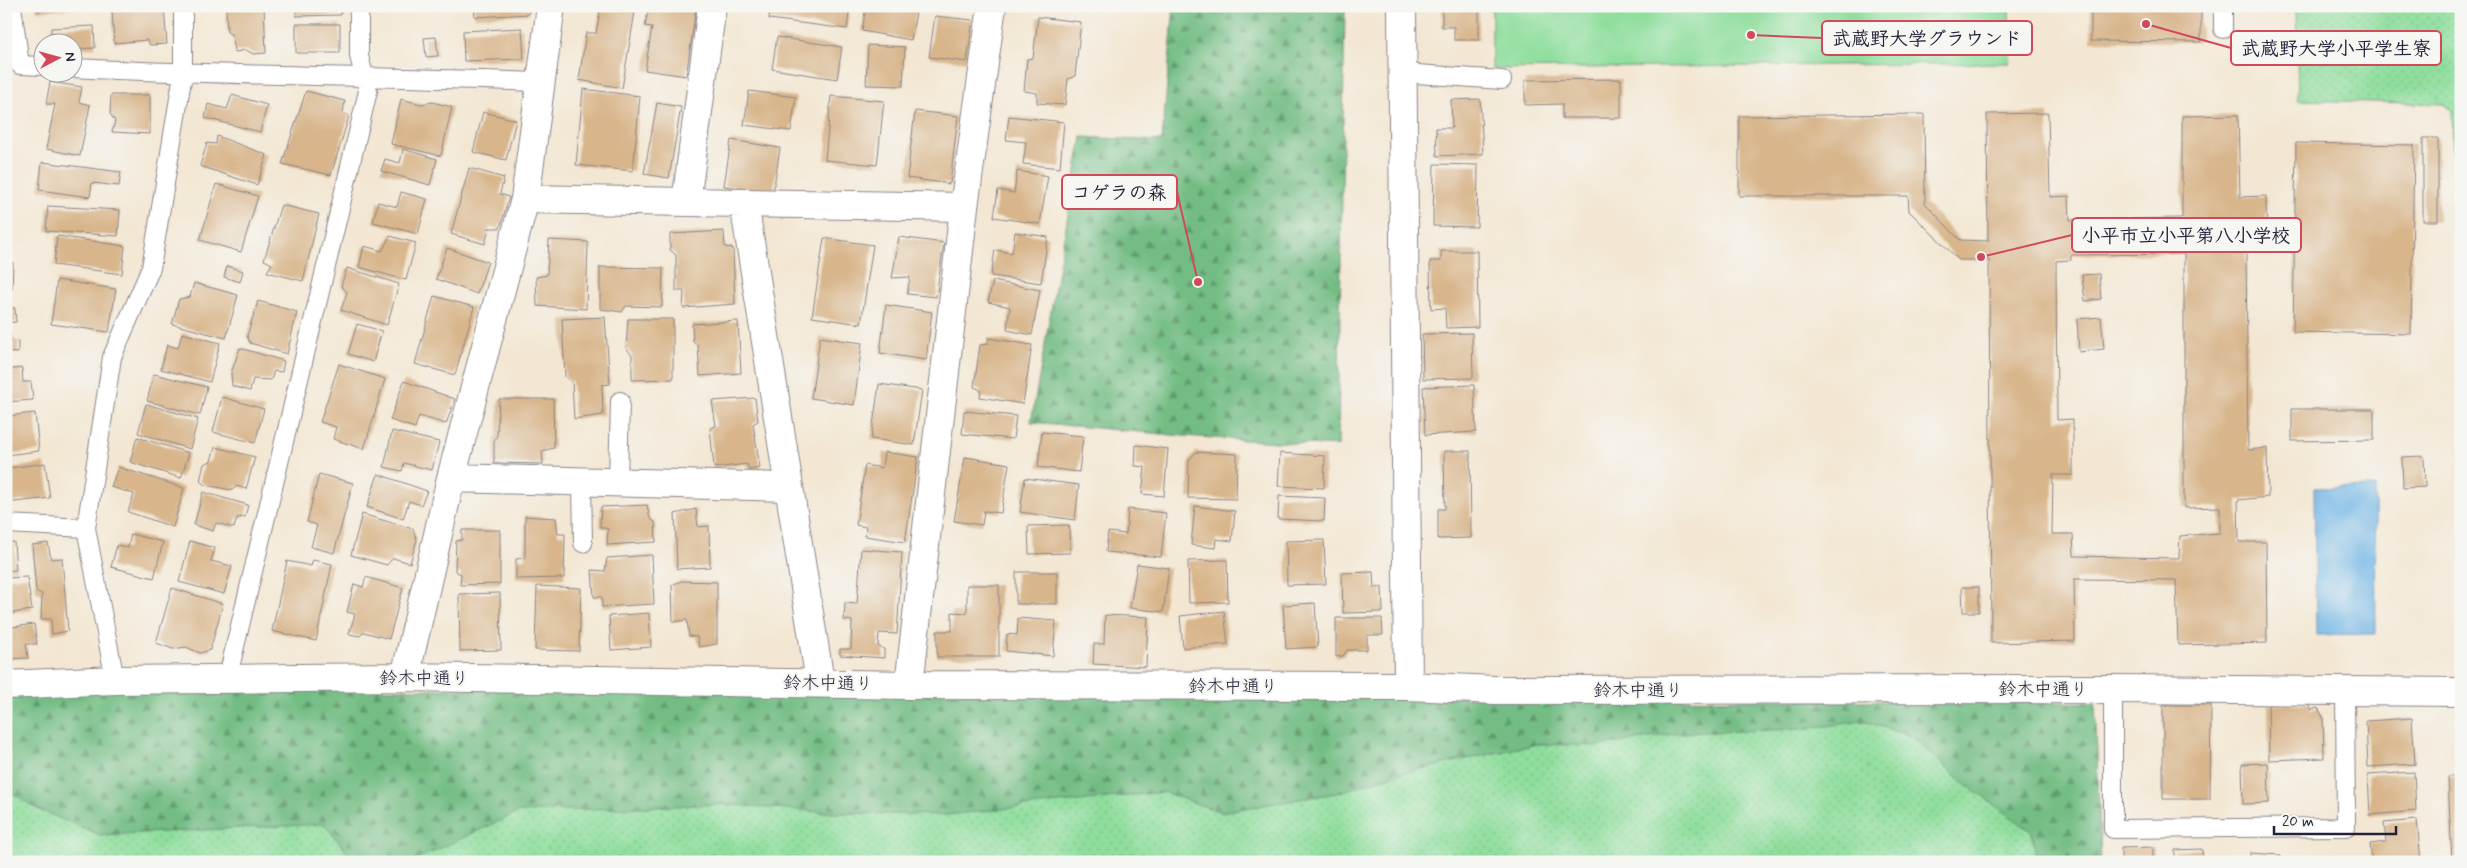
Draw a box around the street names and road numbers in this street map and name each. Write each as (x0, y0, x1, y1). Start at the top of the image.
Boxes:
street label: 鈴木中通り (379, 667, 469, 691)
street label: 鈴木中通り (783, 671, 873, 697)
street label: 鈴木中通り (1188, 675, 1278, 699)
street label: 鈴木中通り (1998, 678, 2088, 702)
street label: 鈴木中通り (1593, 679, 1683, 703)

